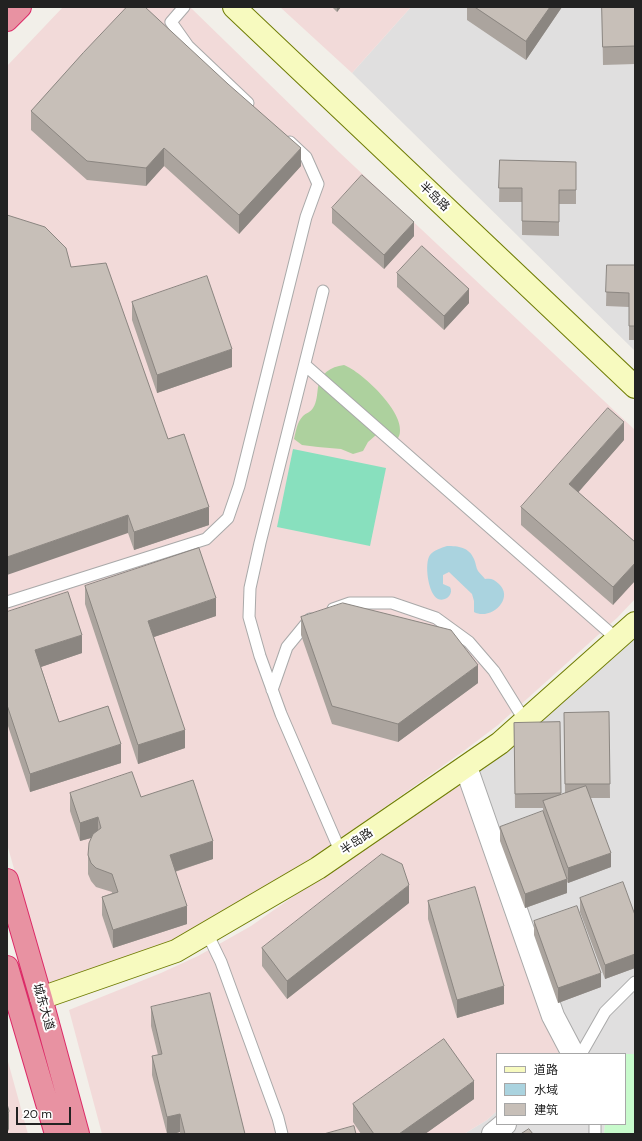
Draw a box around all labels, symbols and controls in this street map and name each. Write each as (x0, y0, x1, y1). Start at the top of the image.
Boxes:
street label: 半岛路 (416, 179, 452, 215)
street label: 半岛路 (338, 826, 376, 858)
street label: 城东大道 (29, 982, 57, 1032)
legend (496, 1053, 626, 1125)
text: 道路 (534, 1062, 558, 1078)
text: 水域 (534, 1082, 558, 1098)
scale bar (18, 1099, 73, 1125)
text: 建筑 (534, 1102, 558, 1118)
text: 20 m (23, 1106, 52, 1122)

